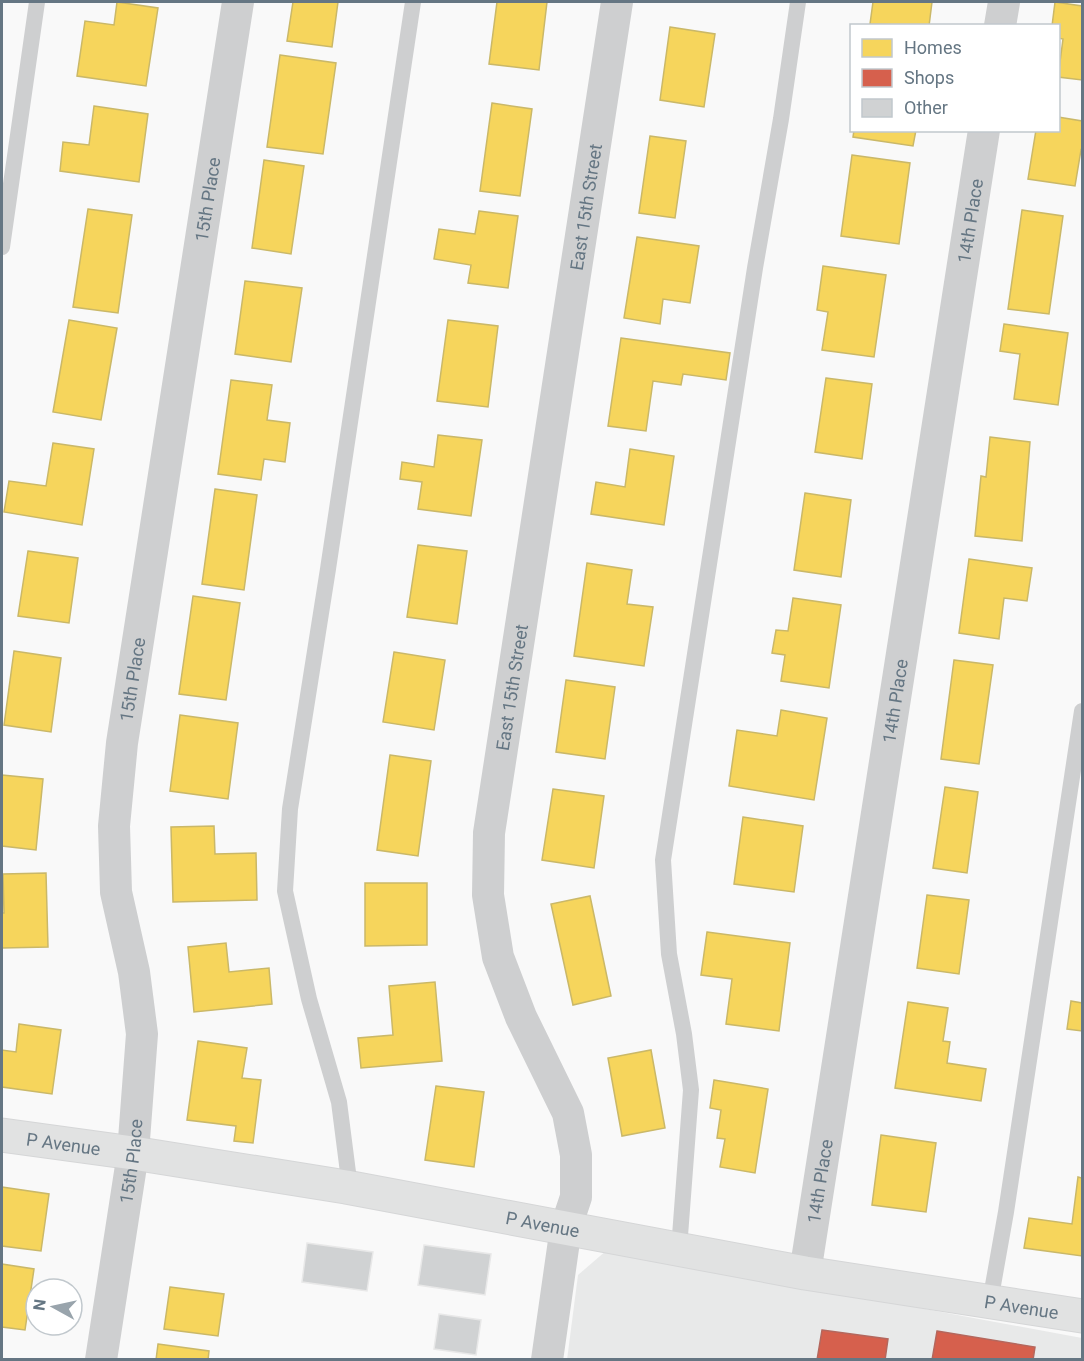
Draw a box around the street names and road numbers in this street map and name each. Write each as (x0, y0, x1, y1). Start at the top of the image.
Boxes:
street label: East 15th Street (565, 142, 606, 272)
street label: 15th Place (190, 156, 224, 243)
street label: 14th Place (953, 177, 987, 264)
street label: East 15th Street (491, 623, 532, 752)
street label: 15th Place (115, 636, 149, 723)
street label: 14th Place (878, 657, 912, 745)
street label: 15th Place (115, 1118, 146, 1205)
street label: P Avenue (25, 1128, 102, 1159)
street label: 14th Place (802, 1137, 836, 1225)
street label: P Avenue (504, 1207, 581, 1241)
street label: P Avenue (983, 1290, 1060, 1323)

